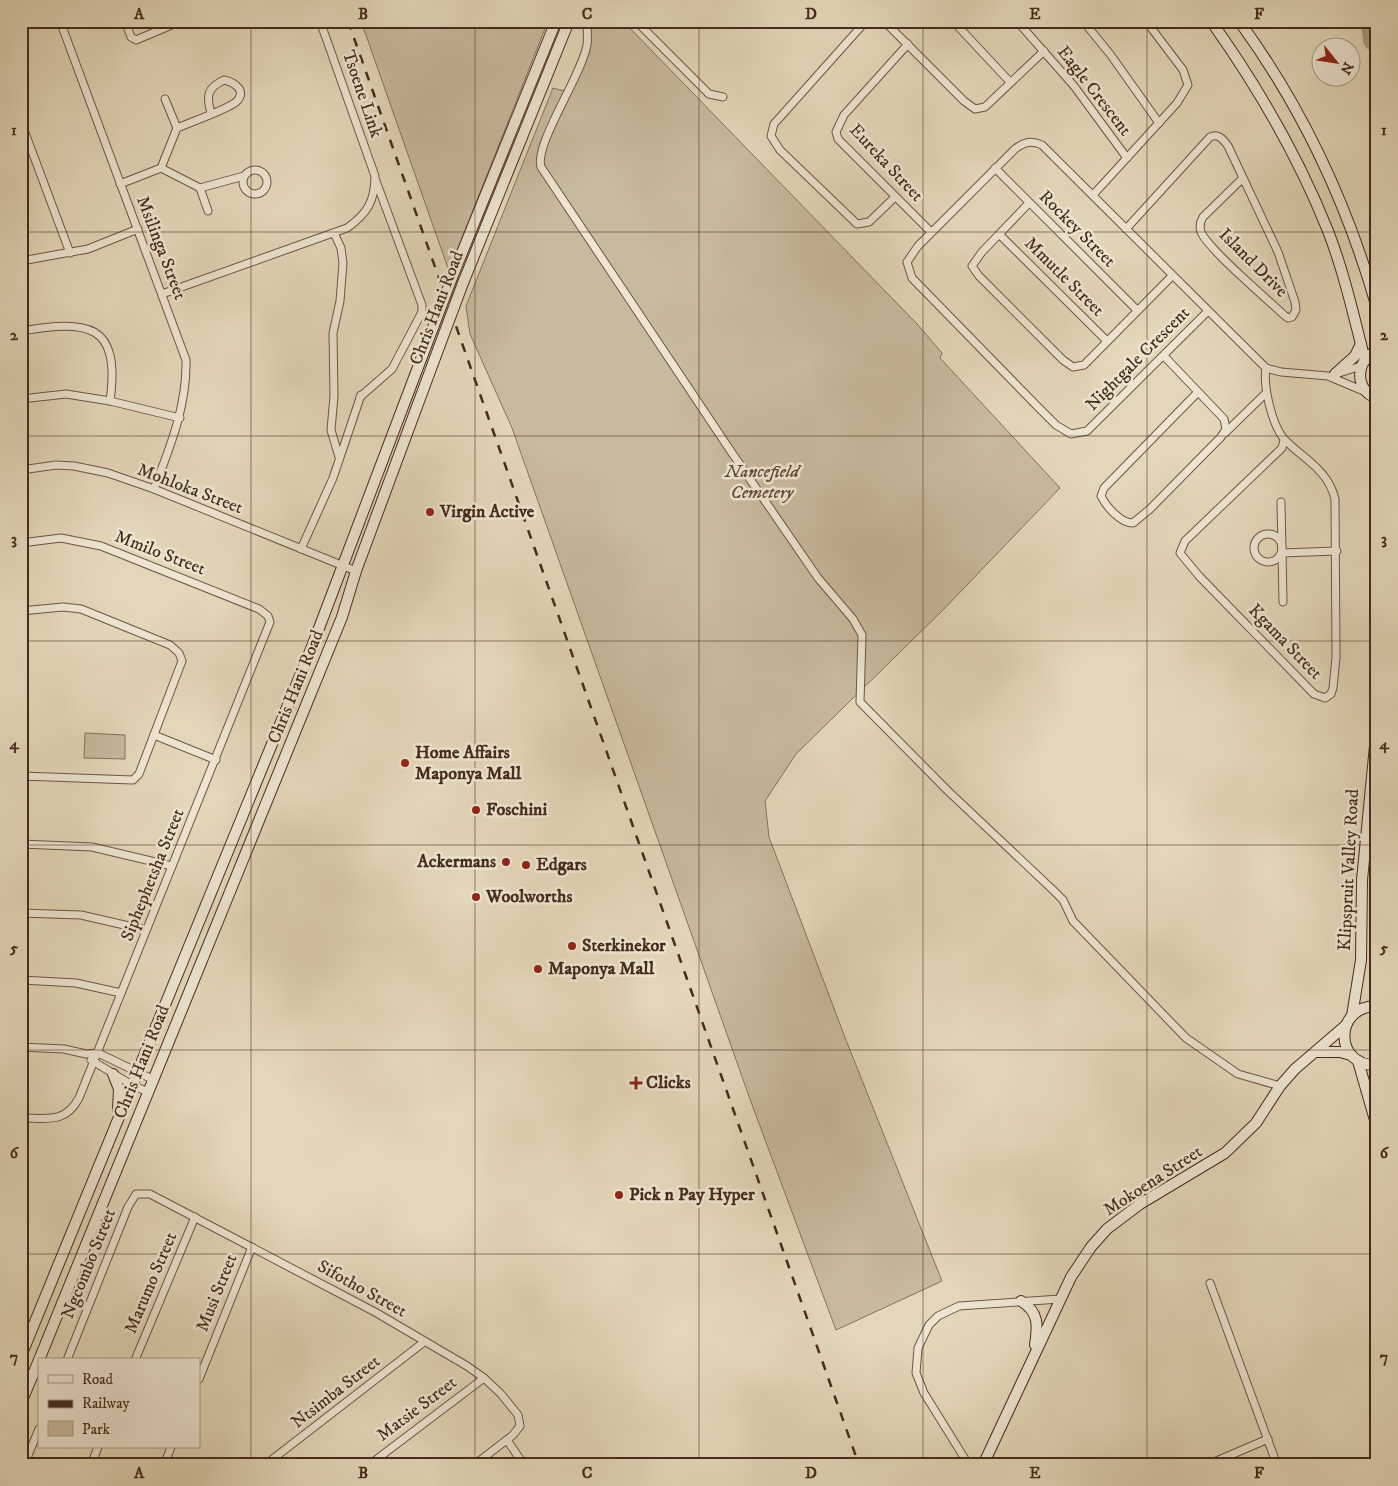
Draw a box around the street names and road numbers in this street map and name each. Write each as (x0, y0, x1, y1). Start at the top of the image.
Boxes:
street label: Eagle Crescent (1052, 42, 1136, 141)
street label: Tsoene Link (337, 47, 387, 141)
street label: Eureka Street (844, 119, 928, 207)
street label: Rockey Street (1034, 186, 1120, 272)
street label: Msilinga Street (131, 193, 191, 303)
street label: Island Drive (1214, 224, 1292, 302)
street label: Mmutle Street (1020, 233, 1109, 322)
street label: Chris Hani Road (405, 248, 469, 368)
street label: Nightgale Crescent (1081, 302, 1195, 416)
street label: Mohloka Street (134, 459, 246, 519)
street label: Mmilo Street (112, 526, 209, 580)
street label: Kgama Street (1244, 600, 1327, 685)
street label: Chris Hani Road (263, 627, 329, 747)
street label: Klipspruit Valley Road (1334, 788, 1364, 952)
street label: Siphephetsha Street (116, 805, 190, 944)
street label: Chris Hani Road (109, 1002, 175, 1122)
street label: Mokoena Street (1099, 1141, 1207, 1221)
street label: Ngcombo Street (57, 1206, 121, 1322)
street label: Marumo Street (120, 1229, 182, 1337)
street label: Musi Street (191, 1251, 243, 1335)
street label: Sifotho Street (313, 1255, 411, 1323)
street label: Ntsimba Street (287, 1350, 385, 1434)
street label: Matsie Street (373, 1372, 462, 1446)

